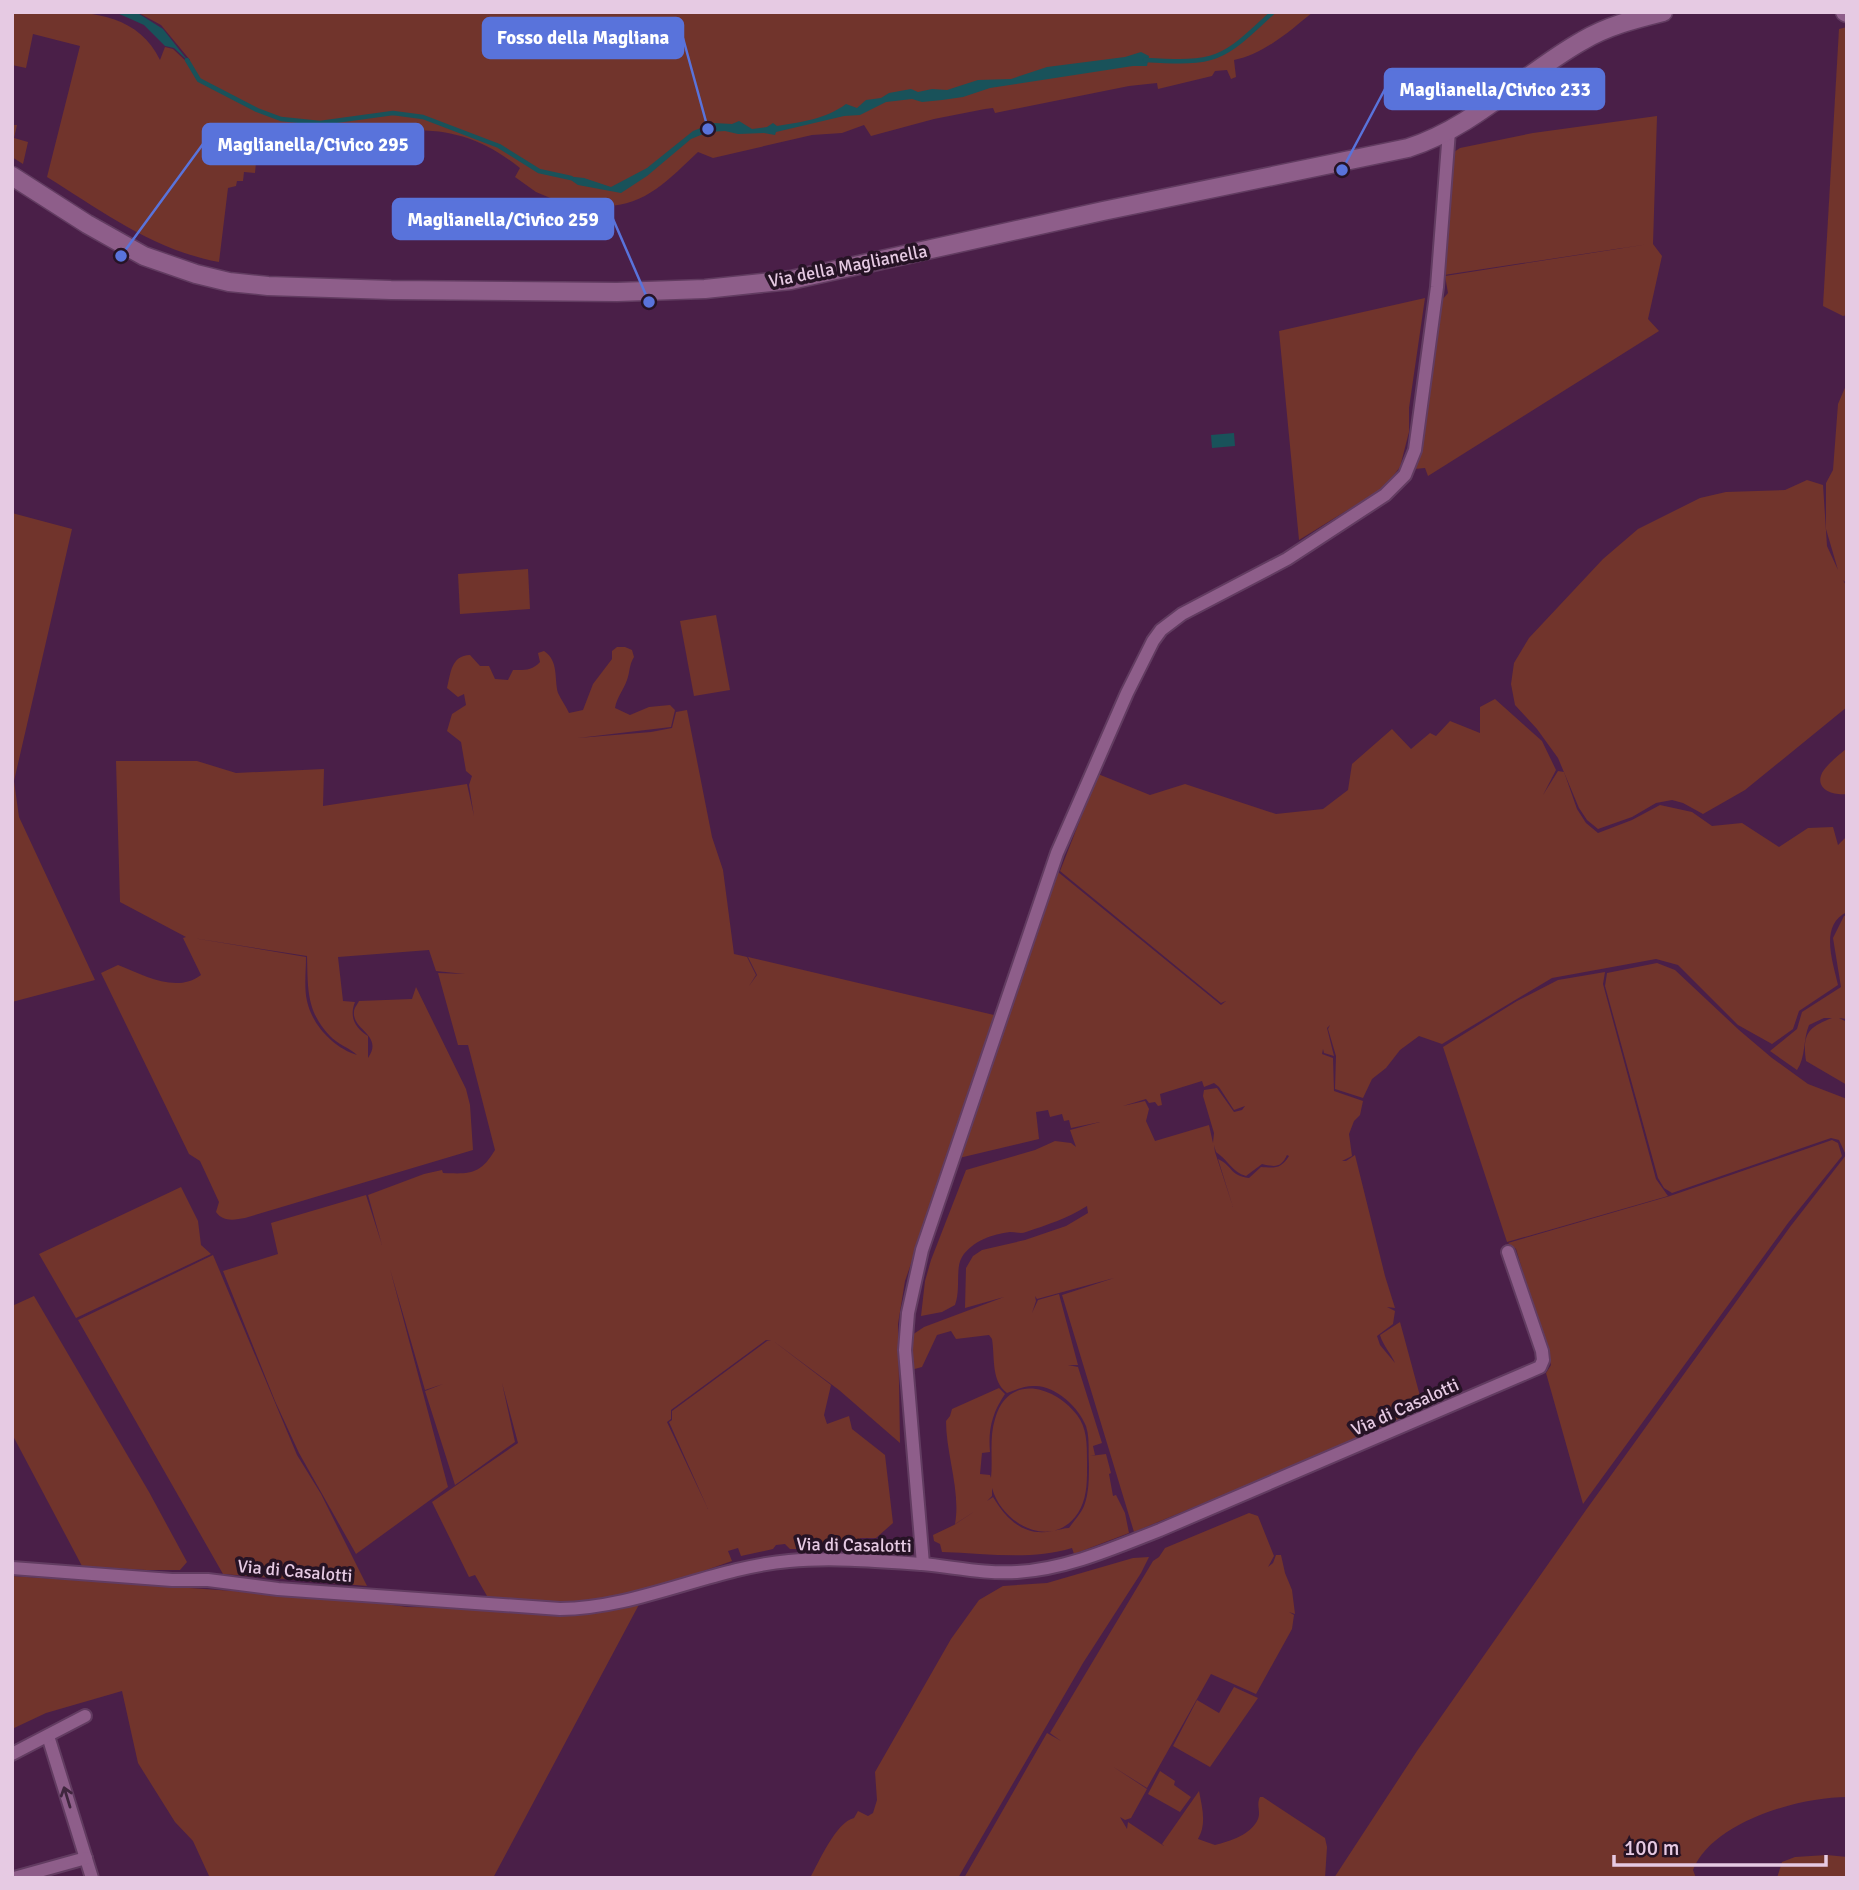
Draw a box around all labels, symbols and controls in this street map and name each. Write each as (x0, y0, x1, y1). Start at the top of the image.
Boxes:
callout: Fosso della Magliana (483, 18, 683, 58)
text: Fosso della Magliana (497, 26, 670, 50)
callout: Maglianella/Civico 233 (1385, 69, 1604, 109)
text: Maglianella/Civico 233 (1399, 78, 1591, 102)
callout: Maglianella/Civico 295 (203, 124, 423, 164)
text: Maglianella/Civico 295 (217, 133, 409, 157)
callout: Maglianella/Civico 259 (393, 199, 613, 239)
text: Maglianella/Civico 259 (407, 208, 599, 232)
street label: Via della Maglianella (767, 240, 929, 292)
street label: Via di Casalotti (1348, 1373, 1462, 1441)
street label: Via di Casalotti (796, 1533, 912, 1557)
street label: Via di Casalotti (237, 1555, 353, 1587)
one-way arrow (59, 1786, 72, 1808)
scale bar (1614, 1824, 1826, 1868)
text: 100 m (1624, 1835, 1679, 1861)

